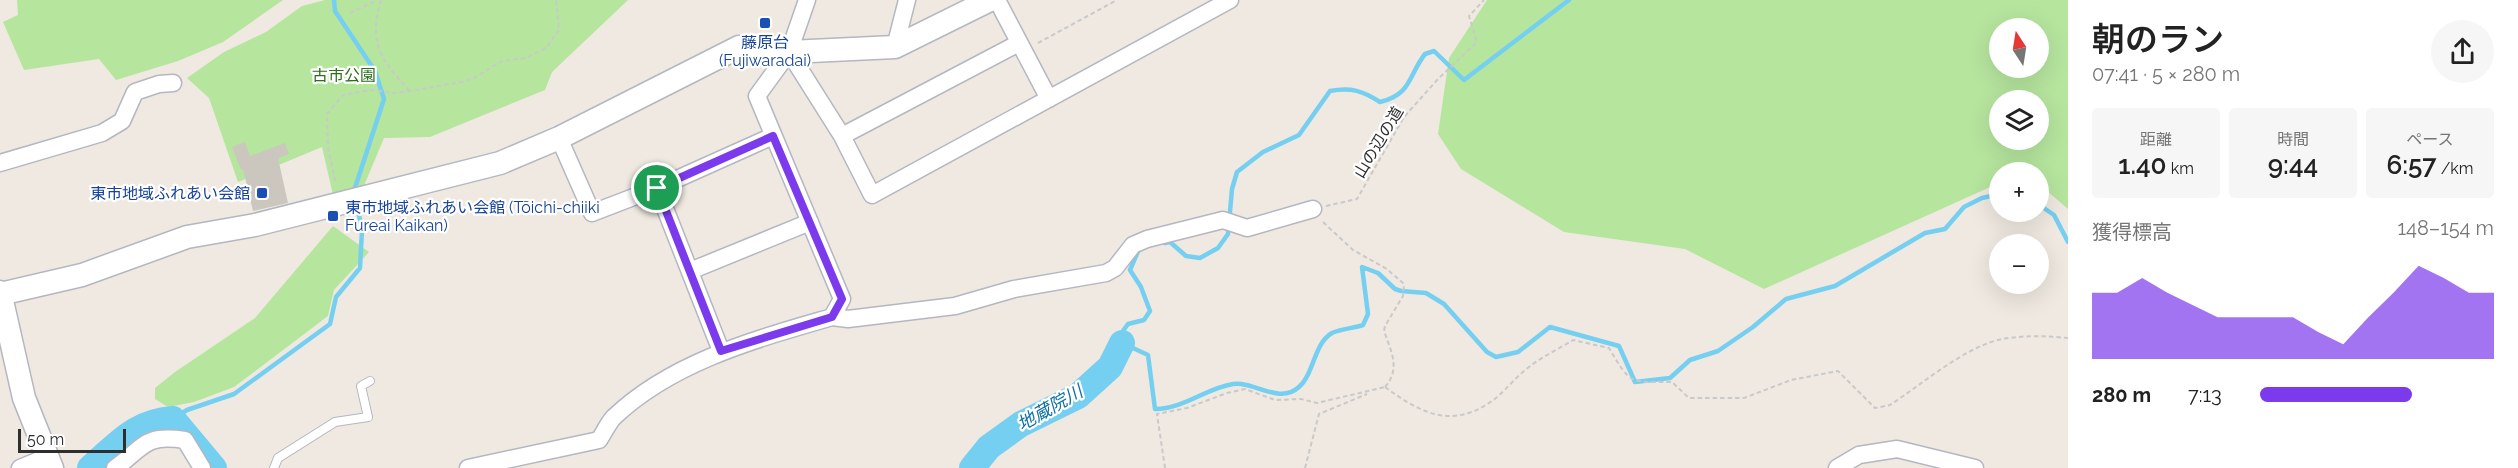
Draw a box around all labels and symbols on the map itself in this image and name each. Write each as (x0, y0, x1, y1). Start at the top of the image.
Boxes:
marker: 藤原台 (Fujiwaradai) (758, 16, 772, 30)
north arrow (1989, 18, 2049, 78)
place label: 藤原台 (Fujiwaradai) (719, 33, 811, 70)
park label: 古市公園 (312, 66, 376, 85)
street label: 山の辺の道 (1350, 103, 1407, 181)
pin (631, 162, 682, 213)
place label: 東市地域ふれあい会館 (90, 184, 250, 203)
marker: 東市地域ふれあい会館 (255, 186, 269, 200)
place label: 東市地域ふれあい会館 (Tōichi-chiiki Fureai Kaikan) (345, 198, 600, 235)
marker: 東市地域ふれあい会館 (Tōichi-chiiki Fureai Kaikan) (326, 209, 340, 223)
water label: 地蔵院川 (1013, 379, 1088, 435)
scale bar (18, 426, 126, 454)

